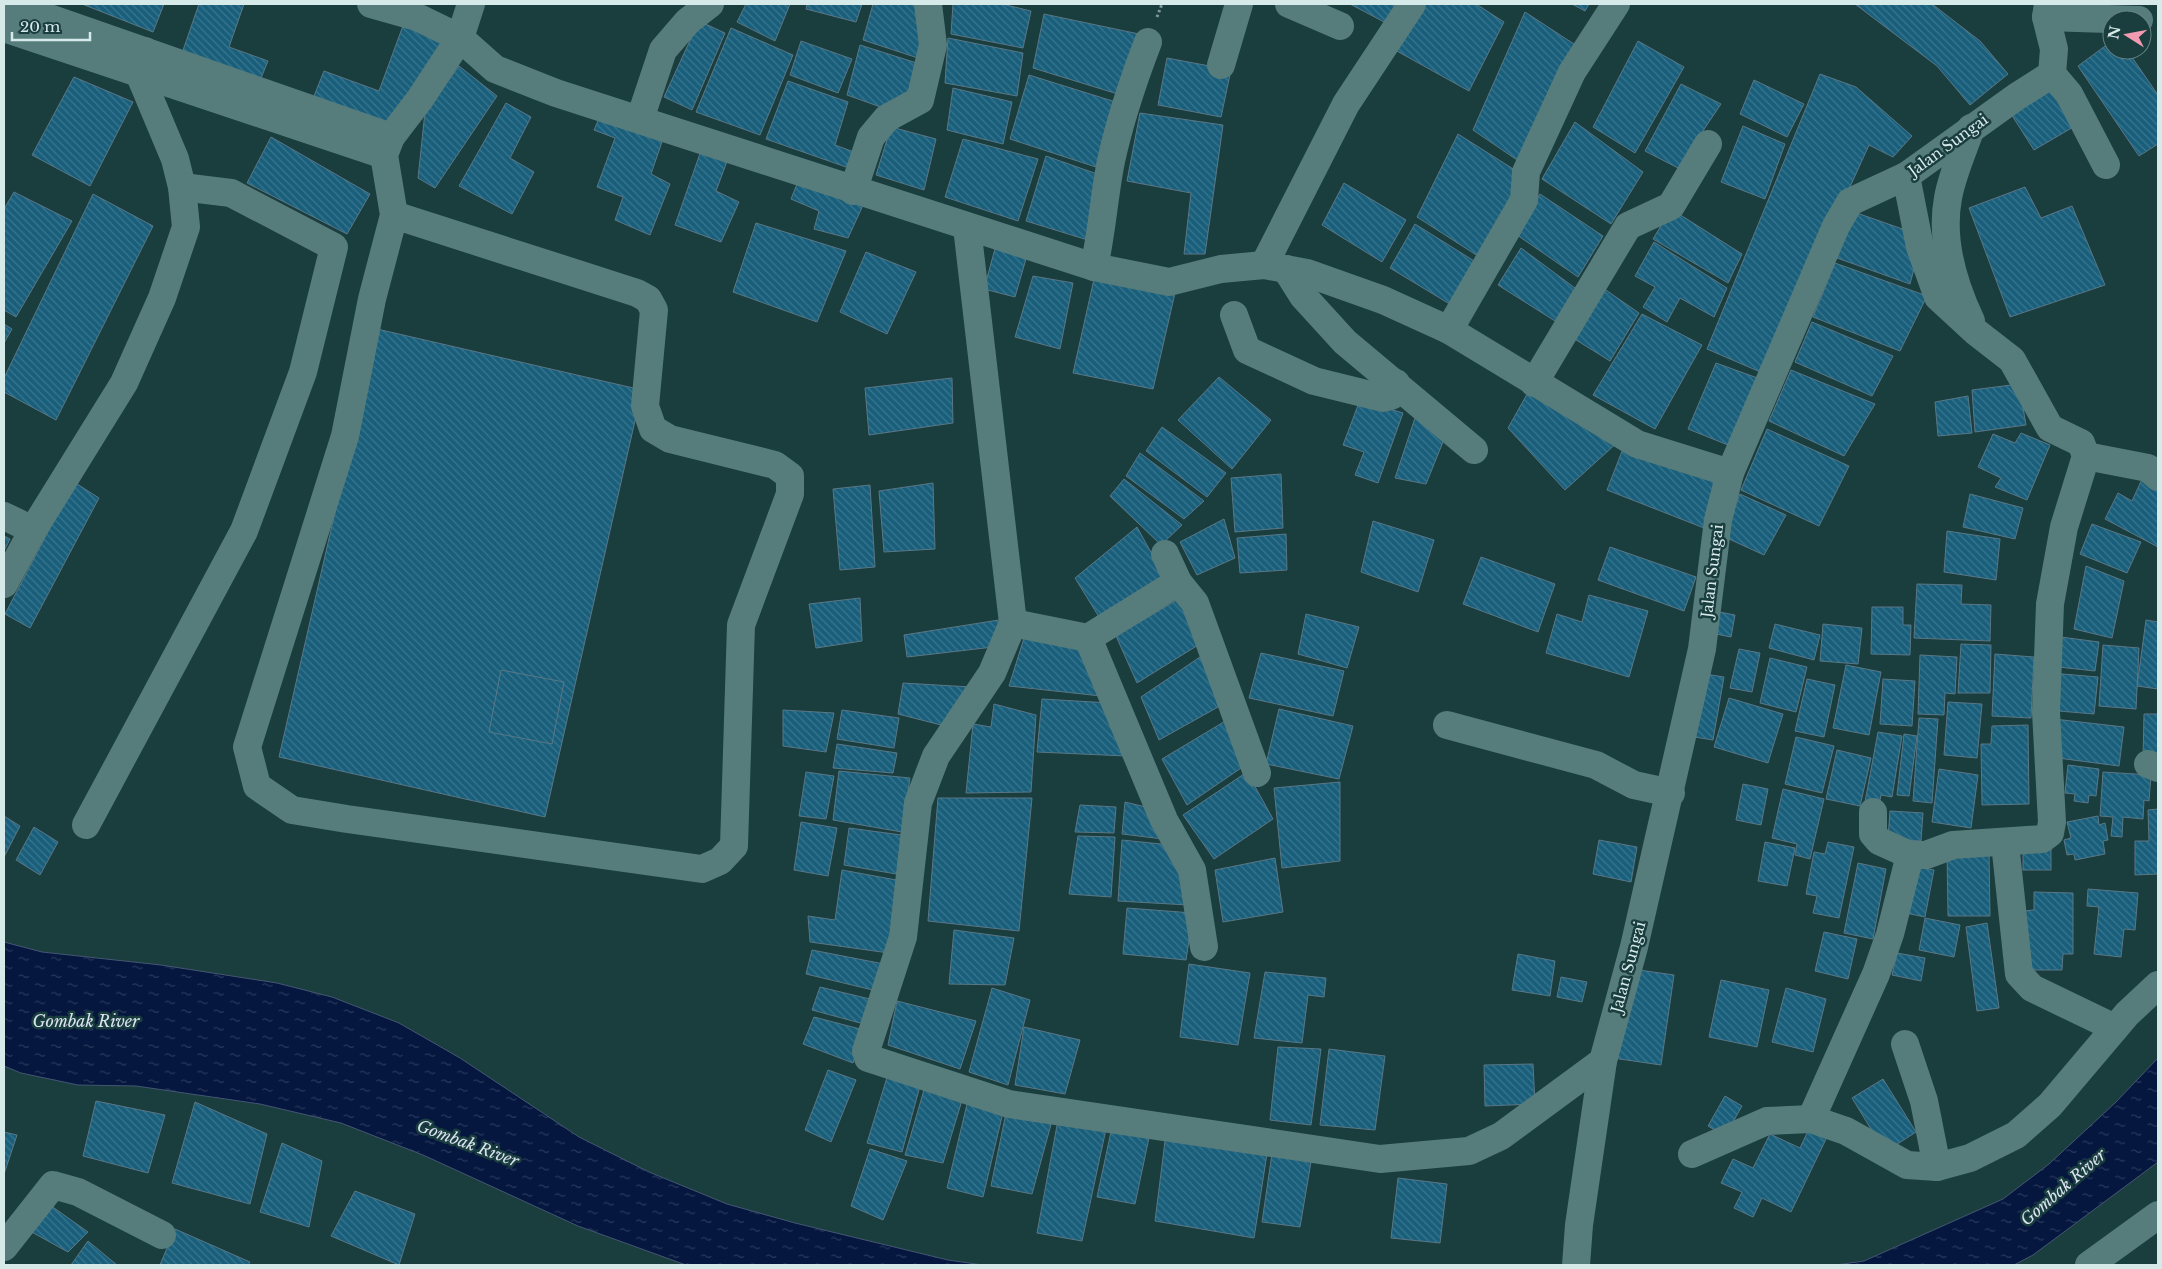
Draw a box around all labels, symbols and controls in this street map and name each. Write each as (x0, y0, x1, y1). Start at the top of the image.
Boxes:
scale bar (12, 10, 90, 42)
north arrow (2102, 10, 2152, 60)
text: 20 m (20, 17, 60, 36)
text: N (2104, 24, 2124, 41)
street label: Jalan Sungai (1903, 110, 1992, 181)
street label: Jalan Sungai (1697, 523, 1727, 621)
street label: Jalan Sungai (1606, 919, 1649, 1017)
water label: Gombak River (33, 1011, 140, 1031)
water label: Gombak River (414, 1115, 522, 1171)
water label: Gombak River (2016, 1144, 2110, 1230)

